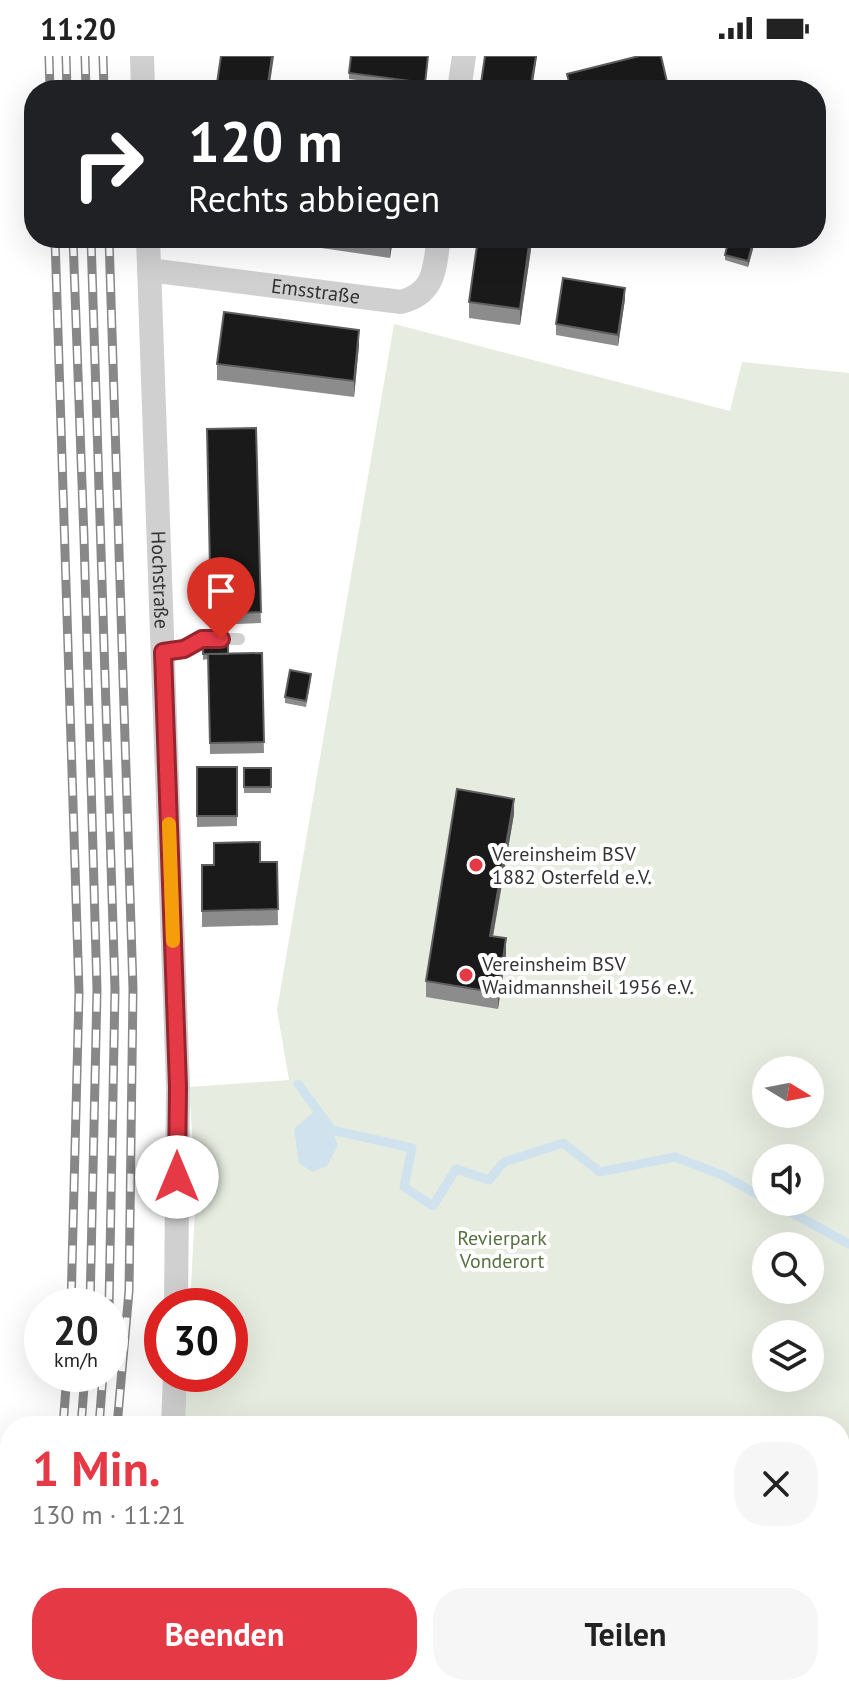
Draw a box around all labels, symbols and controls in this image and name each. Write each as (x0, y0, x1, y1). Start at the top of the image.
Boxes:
text: 11:20 (40, 9, 116, 48)
text: 120 m (188, 105, 343, 177)
icon: right (56, 112, 160, 216)
text: Rechts abbiegen (188, 175, 440, 222)
street label: Emsstraße (270, 273, 362, 310)
street label: Hochstraße (145, 530, 175, 629)
pin (187, 557, 255, 639)
icon: arrive (199, 569, 243, 613)
place label: Vereinsheim BSV 1882 Osterfeld e.V. (491, 841, 652, 890)
marker: Vereinsheim BSV 1882 Osterfeld e.V. (467, 856, 485, 874)
place label: Vereinsheim BSV Waidmannsheil 1956 e.V. (481, 951, 694, 1000)
marker: Vereinsheim BSV Waidmannsheil 1956 e.V. (457, 966, 475, 984)
north arrow (752, 1056, 824, 1128)
map controls (752, 1056, 824, 1392)
position arrow (135, 1135, 219, 1219)
button: sound (752, 1144, 824, 1216)
park label: Revierpark Vonderort (457, 1225, 547, 1274)
button: search (752, 1232, 824, 1304)
speed limit sign: 30 (144, 1288, 248, 1392)
text: 20 (53, 1304, 99, 1356)
button: layers (752, 1320, 824, 1392)
text: km/h (54, 1347, 98, 1373)
text: 1 Min. (32, 1437, 161, 1499)
button: close (734, 1442, 818, 1526)
text: 130 m · 11:21 (32, 1498, 186, 1531)
button: Beenden (32, 1588, 417, 1680)
button: Teilen (433, 1588, 818, 1680)

